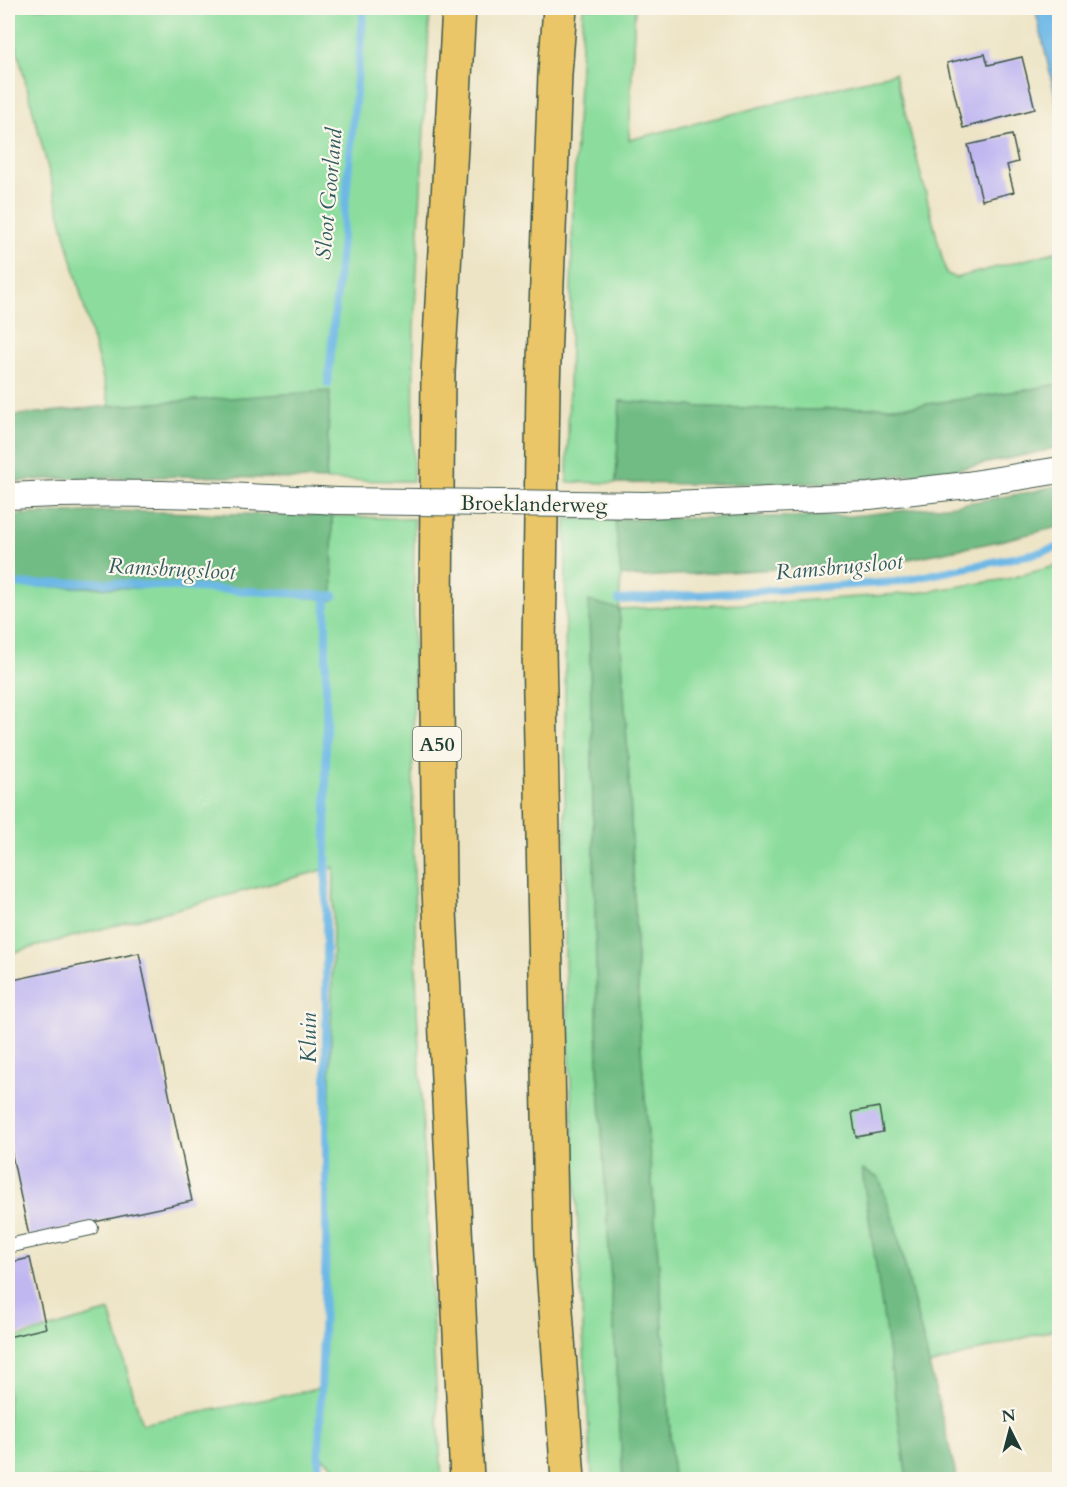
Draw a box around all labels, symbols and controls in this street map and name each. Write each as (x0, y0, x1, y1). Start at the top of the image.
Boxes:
water label: Sloot Goorland (308, 126, 350, 261)
street label: Broeklanderweg (460, 489, 608, 520)
water label: Ramsbrugsloot (774, 546, 905, 587)
water label: Ramsbrugsloot (107, 551, 237, 587)
road number: A50 (413, 727, 461, 761)
water label: Kluin (294, 1012, 324, 1063)
north arrow (980, 1400, 1040, 1460)
text: N (1000, 1404, 1017, 1428)

